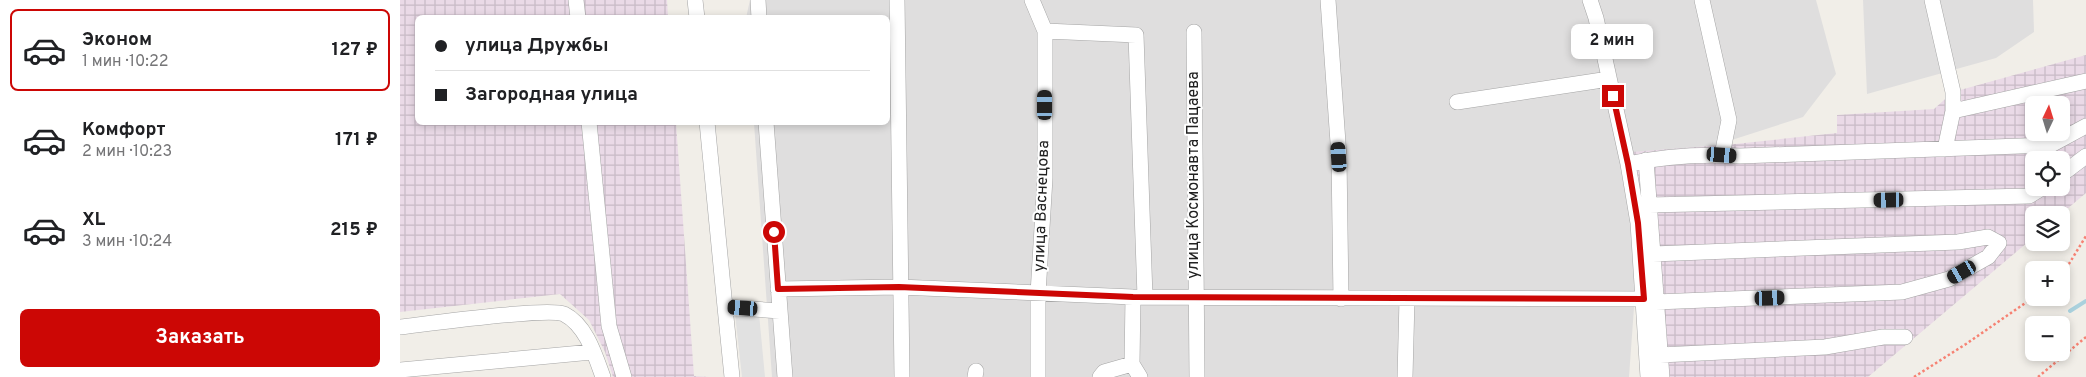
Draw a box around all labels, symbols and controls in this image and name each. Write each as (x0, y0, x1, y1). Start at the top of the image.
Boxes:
callout: 2 мин (1572, 23, 1654, 58)
icon: car (22, 28, 67, 73)
text: Эконом (82, 28, 152, 52)
text: 2 мин (1590, 31, 1634, 51)
text: улица Дружбы (465, 34, 609, 58)
text: 127 ₽ (332, 38, 378, 62)
text: 1 мин · 10:22 (82, 52, 169, 72)
street label: улица Космонавта Пацаева (1184, 71, 1204, 279)
text: Загородная улица (465, 83, 638, 107)
route end (1602, 85, 1624, 107)
car (1037, 90, 1052, 120)
north arrow (2025, 96, 2070, 141)
map controls (2025, 96, 2070, 361)
icon: car (22, 118, 67, 163)
text: Комфорт (82, 118, 165, 142)
text: 171 ₽ (335, 128, 378, 152)
street label: улица Васнецова (1030, 140, 1054, 272)
text: 2 мин · 10:23 (82, 142, 172, 162)
car (1330, 142, 1347, 172)
car (1706, 146, 1737, 164)
button: locate (2025, 151, 2070, 196)
car (1873, 192, 1904, 208)
button: layers (2025, 206, 2070, 251)
icon: car (22, 208, 67, 253)
text: XL (82, 208, 105, 232)
text: 215 ₽ (330, 218, 378, 242)
route start (763, 221, 785, 243)
text: 3 мин · 10:24 (82, 232, 172, 252)
car (1945, 258, 1978, 286)
button: + (2025, 261, 2070, 306)
car (1754, 290, 1785, 306)
car (727, 299, 758, 317)
button: Заказать (20, 309, 380, 367)
button: − (2025, 316, 2070, 361)

